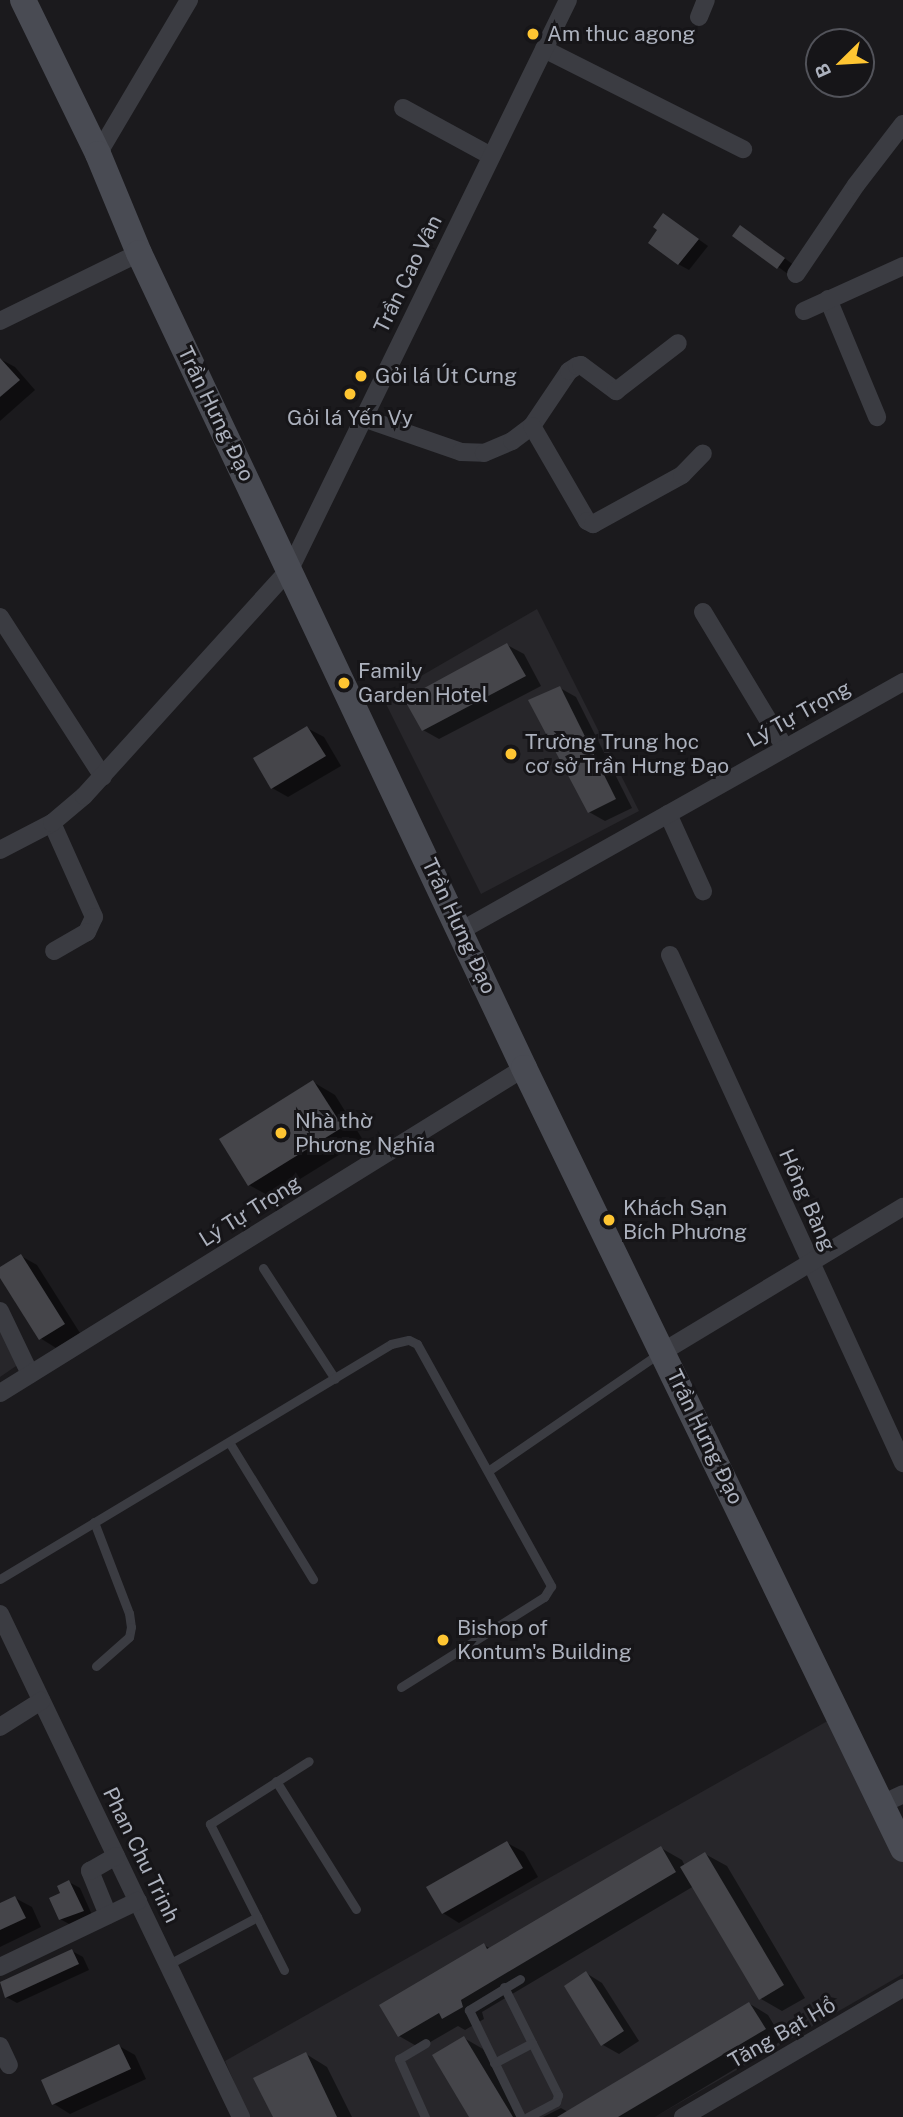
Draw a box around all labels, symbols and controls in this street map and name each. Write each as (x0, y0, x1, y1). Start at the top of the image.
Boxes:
place label: Am thuc agong (547, 21, 696, 47)
marker: Am thuc agong (525, 26, 541, 42)
north arrow (805, 28, 875, 98)
text: B (810, 60, 835, 81)
street label: Trần Cao Vân (369, 211, 447, 337)
street label: Trần Hưng Đạo (173, 343, 259, 485)
place label: Gỏi lá Út Cưng (375, 363, 517, 389)
marker: Gỏi lá Út Cưng (353, 368, 369, 384)
marker: Gỏi lá Yến Vy (342, 386, 358, 402)
place label: Gỏi lá Yến Vy (287, 405, 413, 431)
place label: Family Garden Hotel (358, 658, 488, 708)
marker: Family Garden Hotel (336, 675, 352, 691)
street label: Lý Tự Trọng (743, 675, 855, 753)
place label: Trường Trung học cơ sở Trần Hưng Đạo (525, 729, 729, 779)
marker: Trường Trung học cơ sở Trần Hưng Đạo (503, 746, 519, 762)
street label: Trần Hưng Đạo (417, 854, 501, 998)
place label: Nhà thờ Phương Nghĩa (295, 1108, 435, 1158)
marker: Nhà thờ Phương Nghĩa (273, 1125, 289, 1141)
street label: Hồng Bàng (773, 1145, 841, 1255)
street label: Lý Tự Trọng (195, 1170, 305, 1252)
place label: Khách Sạn Bích Phương (623, 1195, 747, 1245)
marker: Khách Sạn Bích Phương (601, 1212, 617, 1228)
street label: Trần Hưng Đạo (662, 1366, 748, 1508)
place label: Bishop of Kontum's Building (457, 1615, 632, 1665)
marker: Bishop of Kontum's Building (435, 1632, 451, 1648)
street label: Phan Chu Trinh (97, 1783, 185, 1927)
street label: Tăng Bạt Hổ (724, 1992, 840, 2074)

